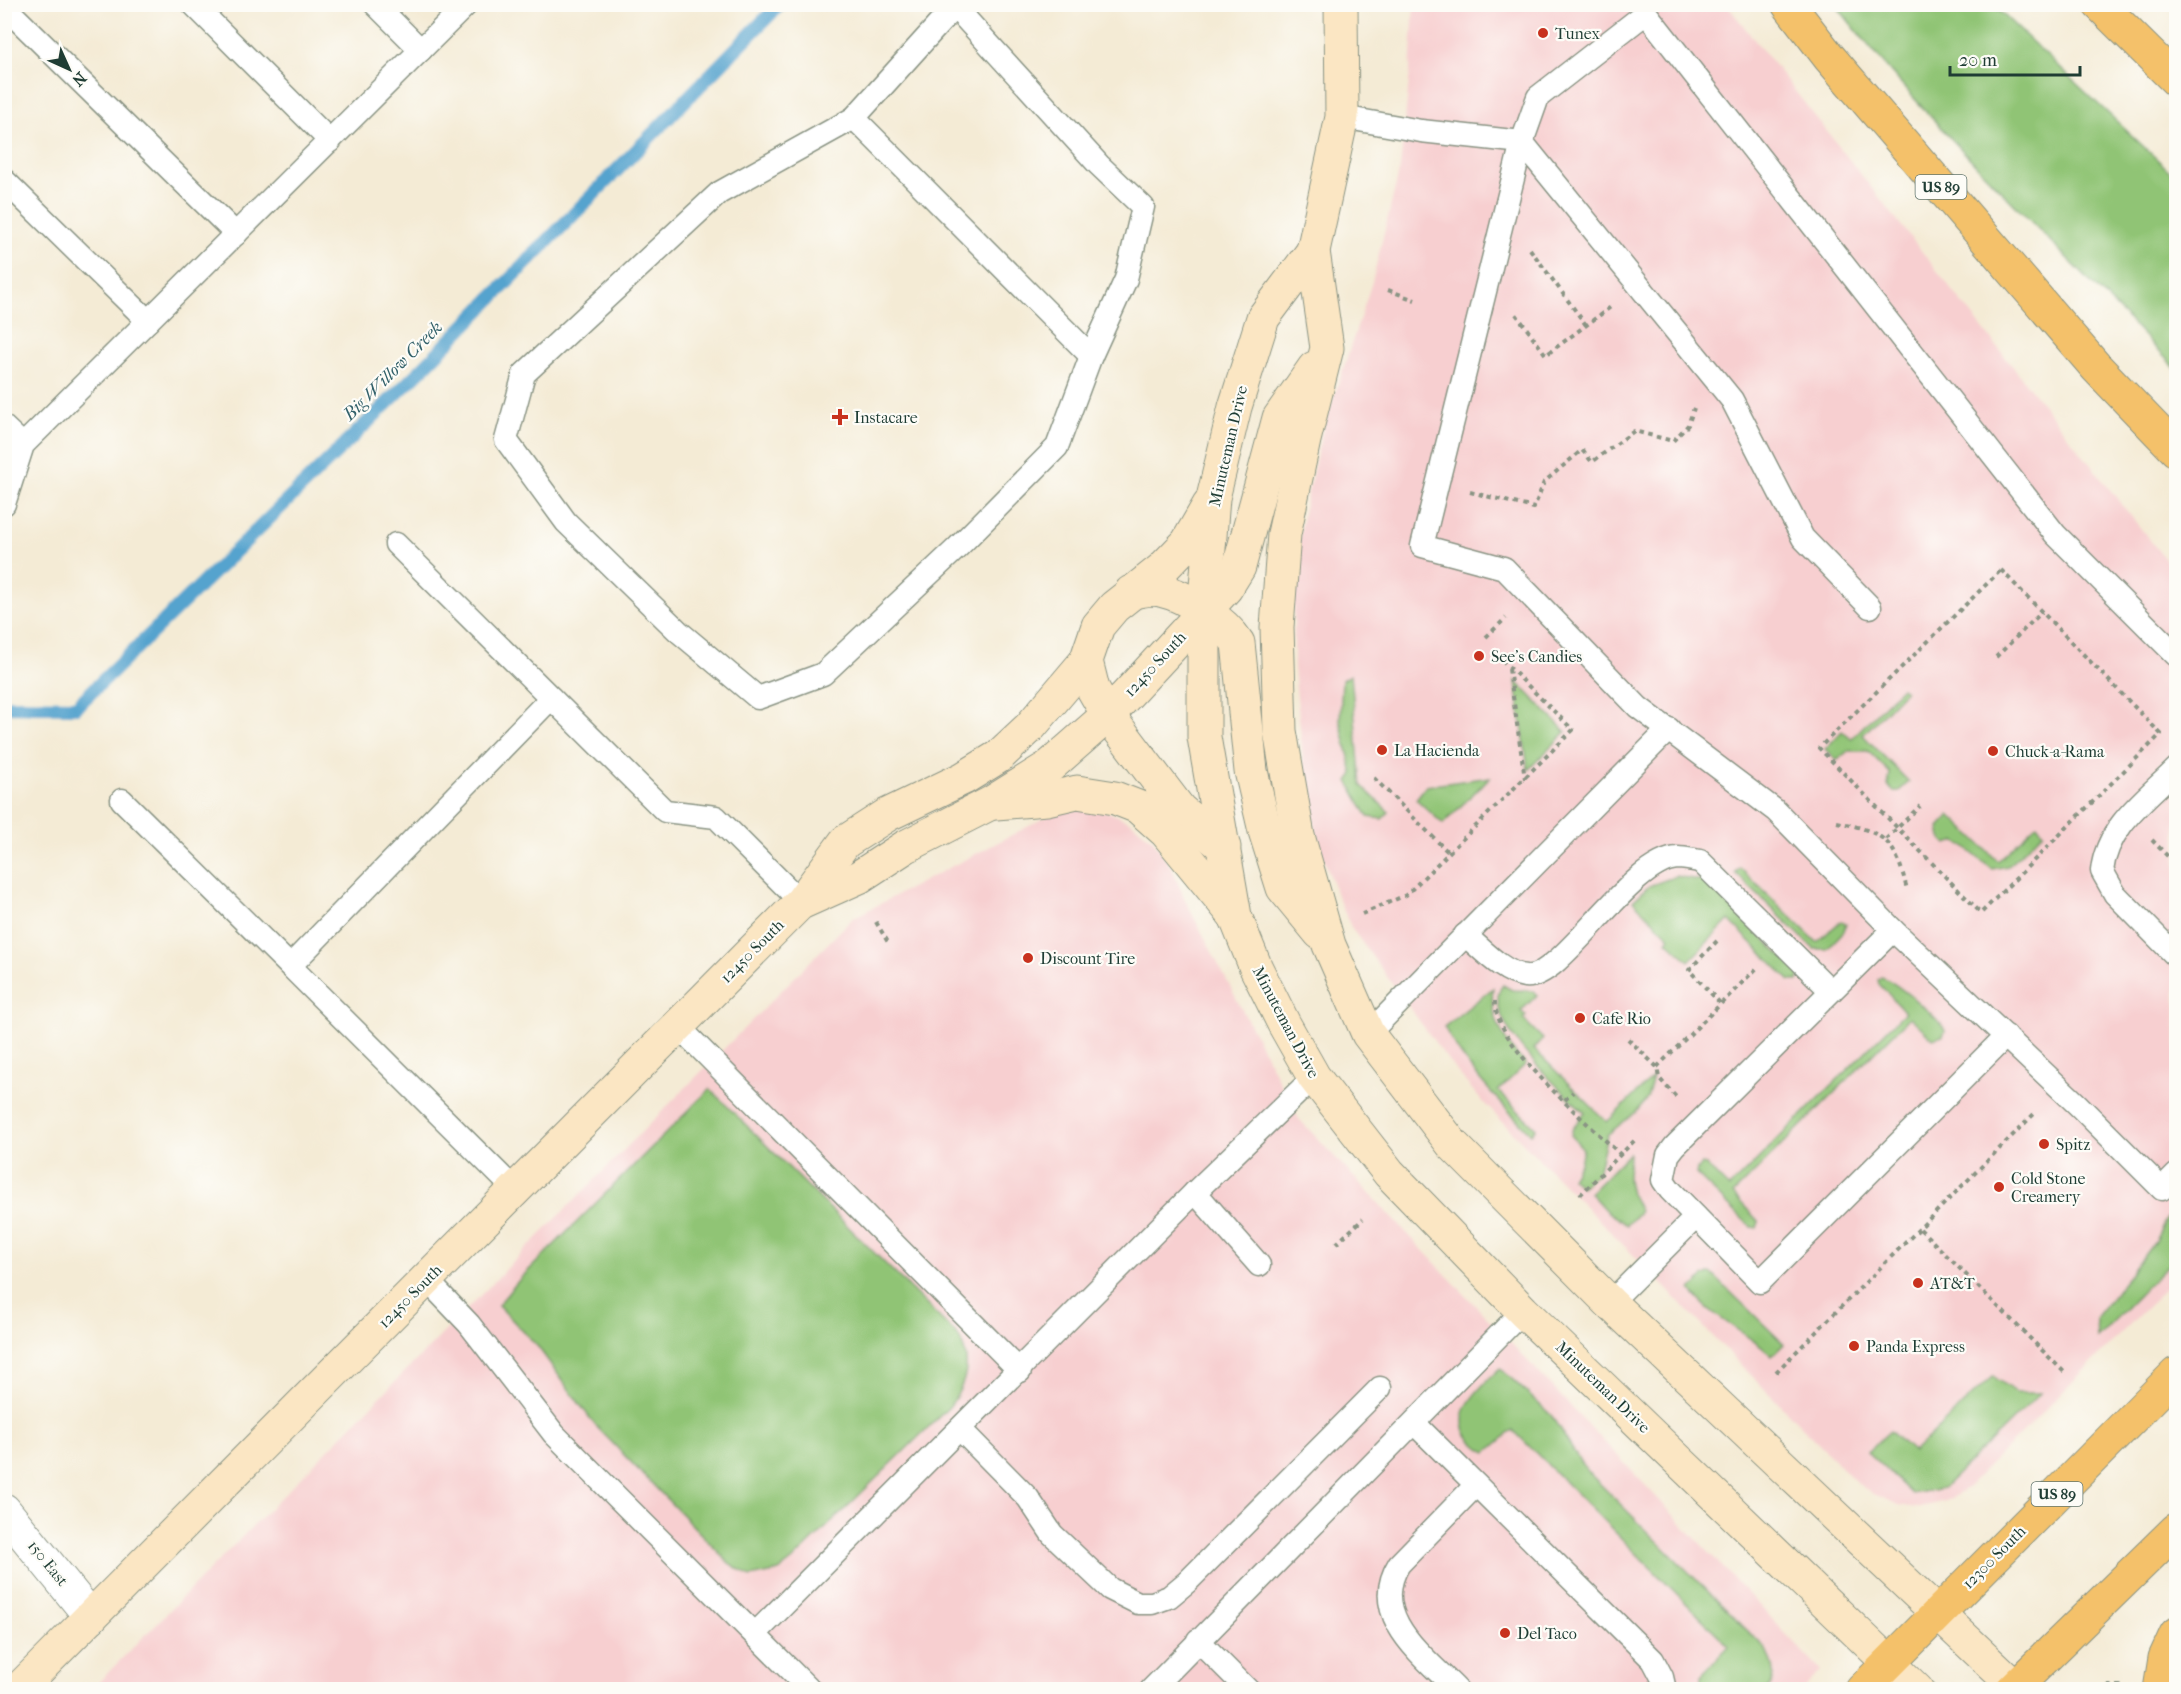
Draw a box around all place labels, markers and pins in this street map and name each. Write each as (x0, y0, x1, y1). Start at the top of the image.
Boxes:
place label: Tunex (1555, 24, 1600, 43)
marker: Tunex (1536, 26, 1550, 40)
marker: Instacare (831, 408, 849, 426)
place label: Instacare (854, 408, 918, 427)
place label: See's Candies (1491, 647, 1582, 666)
marker: See's Candies (1472, 649, 1486, 663)
place label: La Hacienda (1394, 741, 1480, 760)
place label: Chuck-a-Rama (2005, 742, 2105, 761)
marker: La Hacienda (1375, 743, 1389, 757)
marker: Chuck-a-Rama (1986, 744, 2000, 758)
place label: Discount Tire (1040, 949, 1135, 968)
marker: Discount Tire (1021, 951, 1035, 965)
place label: Cafe Rio (1592, 1009, 1651, 1028)
marker: Cafe Rio (1573, 1011, 1587, 1025)
place label: Spitz (2056, 1135, 2090, 1154)
marker: Spitz (2037, 1137, 2051, 1151)
place label: Cold Stone Creamery (2011, 1169, 2085, 1206)
marker: Cold Stone Creamery (1992, 1180, 2006, 1194)
place label: AT&T (1929, 1274, 1975, 1293)
marker: AT&T (1911, 1276, 1925, 1290)
place label: Panda Express (1866, 1337, 1965, 1356)
marker: Panda Express (1847, 1339, 1861, 1353)
place label: Del Taco (1517, 1624, 1577, 1643)
marker: Del Taco (1498, 1626, 1512, 1640)

